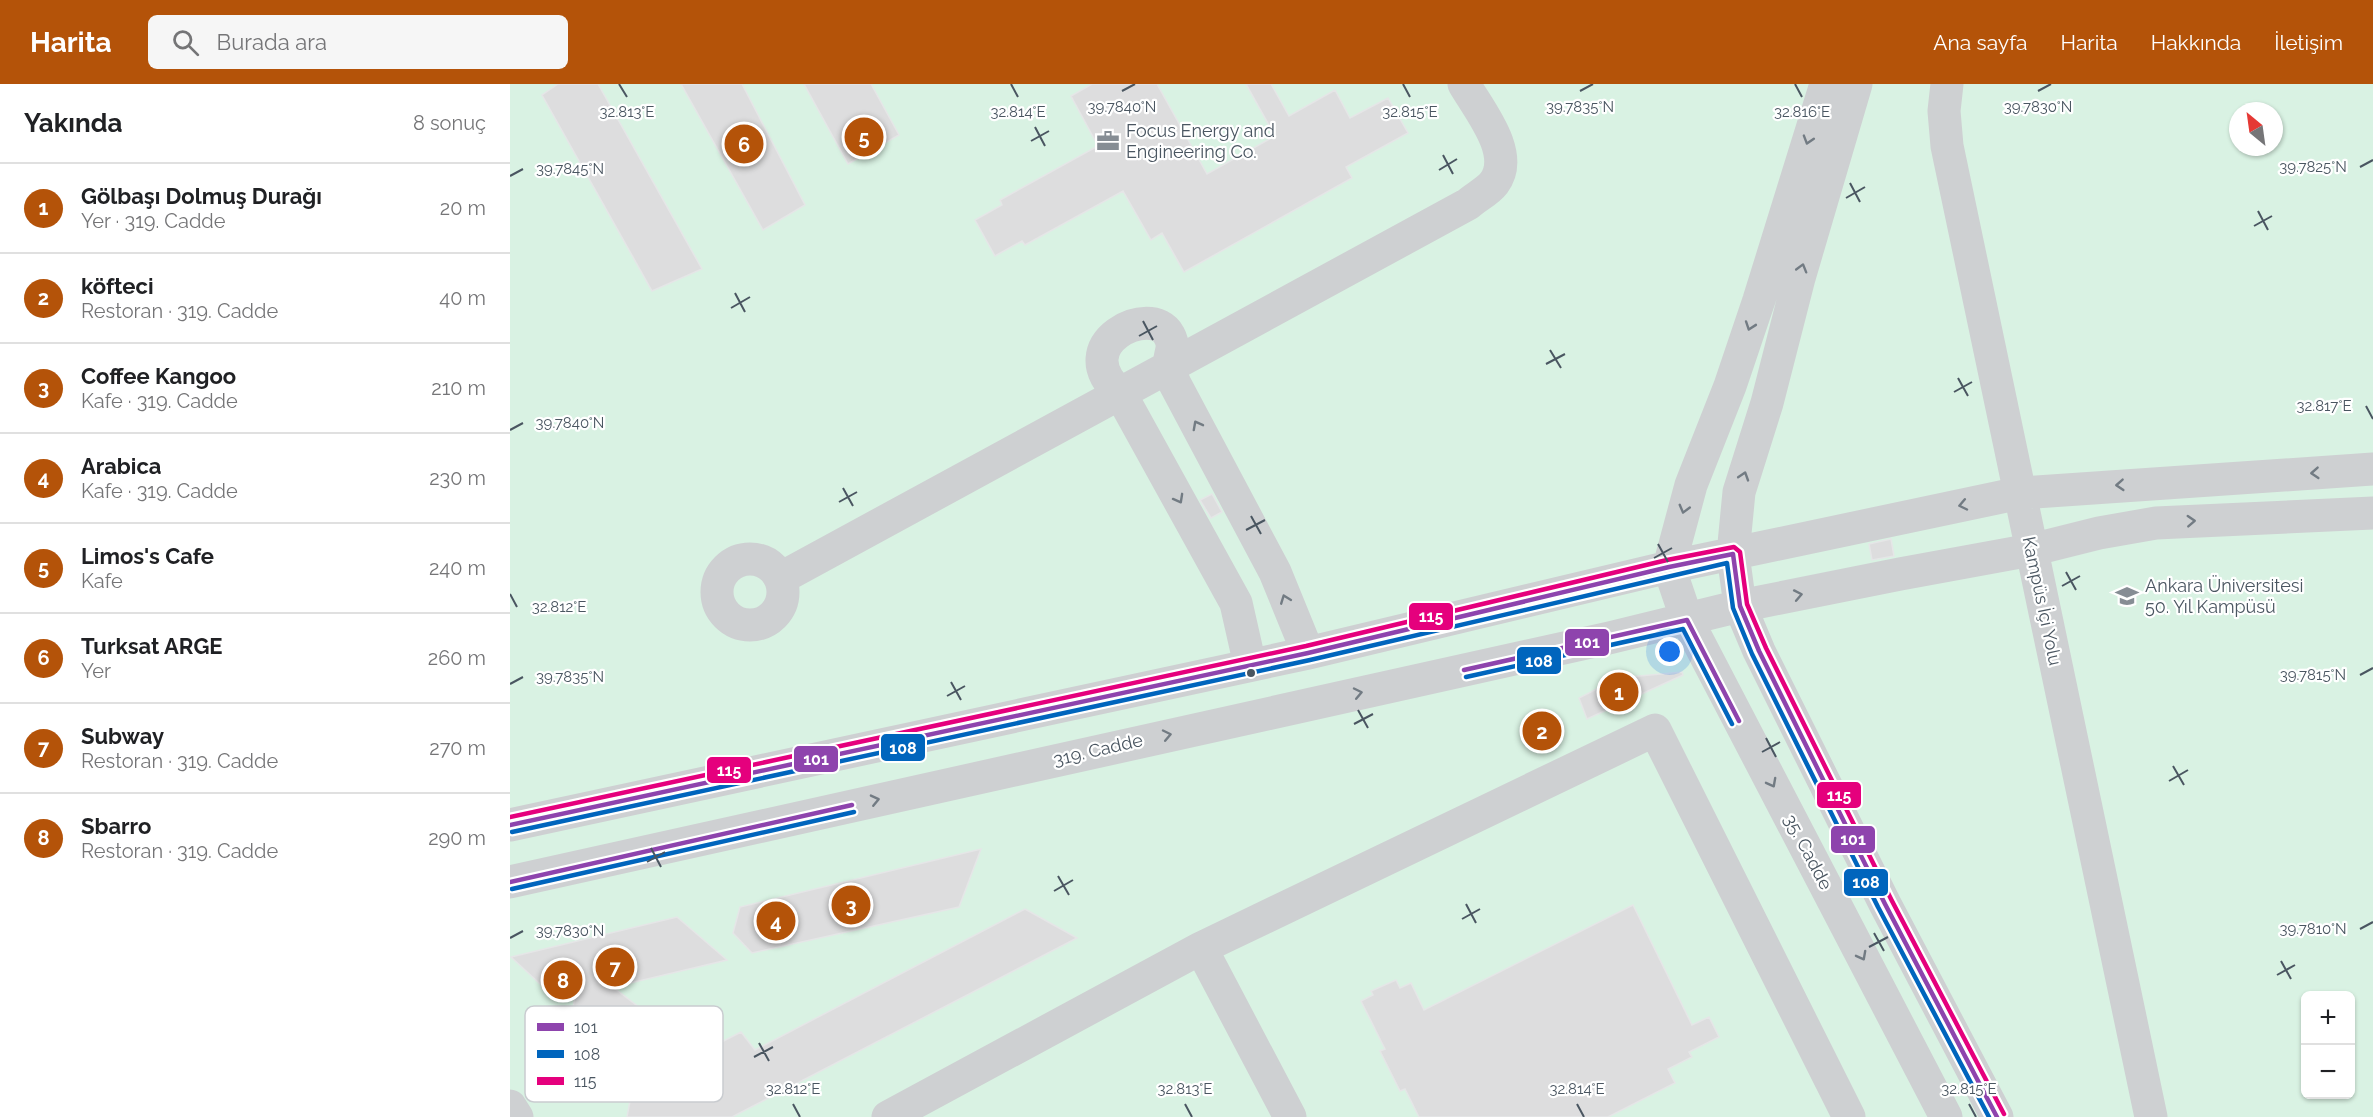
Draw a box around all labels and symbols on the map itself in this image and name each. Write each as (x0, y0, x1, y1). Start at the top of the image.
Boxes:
text: 39.7840°N (1088, 98, 1156, 116)
text: 39.7835°N (1546, 98, 1614, 116)
text: 39.7830°N (2004, 98, 2072, 116)
north arrow (2229, 102, 2283, 156)
text: 32.813°E (600, 103, 654, 121)
text: 32.814°E (990, 103, 1046, 121)
text: 32.815°E (1382, 103, 1438, 121)
text: 32.816°E (1774, 103, 1830, 121)
pin: 5 (844, 115, 884, 160)
place label: Focus Energy and Engineering Co. (1126, 120, 1275, 162)
pin: 6 (724, 122, 764, 166)
office icon: Focus Energy and Engineering Co. (1095, 128, 1121, 154)
one-way arrow (1803, 134, 1816, 145)
text: 39.7825°N (2279, 158, 2347, 176)
text: 39.7845°N (536, 160, 604, 178)
one-way arrow (1795, 263, 1807, 274)
one-way arrow (1745, 320, 1758, 331)
text: 32.817°E (2296, 397, 2352, 415)
text: 39.7840°N (536, 414, 604, 432)
one-way arrow (1193, 421, 1204, 431)
one-way arrow (2310, 466, 2319, 479)
one-way arrow (1737, 471, 1749, 482)
one-way arrow (2115, 478, 2125, 491)
one-way arrow (1172, 493, 1183, 504)
one-way arrow (1958, 498, 1968, 511)
one-way arrow (1679, 504, 1692, 514)
one-way arrow (2187, 515, 2196, 528)
street label: Kampüs İçi Yolu (2019, 534, 2066, 667)
place label: Ankara Üniversitesi 50. Yıl Kampüsü (2145, 575, 2303, 617)
school or university icon: Ankara Üniversitesi 50. Yıl Kampüsü (2114, 583, 2140, 609)
one-way arrow (1792, 589, 1802, 602)
one-way arrow (1279, 594, 1292, 605)
text: 32.812°E (532, 598, 586, 616)
line badge: 115 (1408, 602, 1454, 631)
text: 115 (1419, 607, 1443, 626)
line badge: 101 (1564, 628, 1610, 657)
text: 101 (1574, 633, 1600, 652)
your location (1655, 637, 1684, 666)
line badge: 108 (1516, 646, 1562, 675)
text: 108 (1525, 652, 1553, 671)
text: 39.7815°N (2280, 666, 2346, 684)
unlabelled marker (1245, 667, 1257, 679)
text: 39.7835°N (536, 668, 604, 686)
pin: 1 (1600, 670, 1638, 714)
one-way arrow (1353, 688, 1363, 701)
pin: 2 (1522, 708, 1562, 754)
street label: 319. Cadde (1051, 729, 1145, 770)
one-way arrow (1162, 729, 1172, 742)
line badge: 108 (880, 733, 926, 762)
text: 108 (889, 739, 917, 758)
line badge: 101 (793, 745, 839, 773)
text: 101 (803, 750, 829, 769)
line badge: 115 (706, 756, 752, 784)
text: 115 (717, 761, 741, 780)
one-way arrow (1765, 777, 1776, 788)
line badge: 115 (1816, 781, 1862, 809)
text: 115 (1827, 786, 1851, 805)
one-way arrow (869, 795, 879, 808)
street label: 35. Cadde (1780, 810, 1837, 894)
line badge: 101 (1830, 825, 1876, 854)
text: 101 (1840, 830, 1866, 849)
line badge: 108 (1843, 868, 1889, 897)
text: 108 (1852, 873, 1880, 892)
pin: 3 (832, 882, 870, 928)
pin: 4 (756, 898, 796, 944)
text: 39.7810°N (2279, 920, 2347, 938)
text: 39.7830°N (536, 922, 604, 940)
pin: 7 (596, 944, 634, 990)
one-way arrow (1855, 950, 1866, 961)
pin: 8 (544, 958, 582, 1002)
legend (525, 1006, 723, 1102)
text: 101 (574, 1018, 598, 1037)
text: 108 (574, 1045, 600, 1064)
text: 115 (574, 1072, 597, 1091)
text: 32.812°E (766, 1080, 820, 1098)
text: 32.813°E (1158, 1080, 1212, 1098)
text: 32.814°E (1549, 1080, 1605, 1098)
text: 32.815°E (1941, 1080, 1997, 1098)

